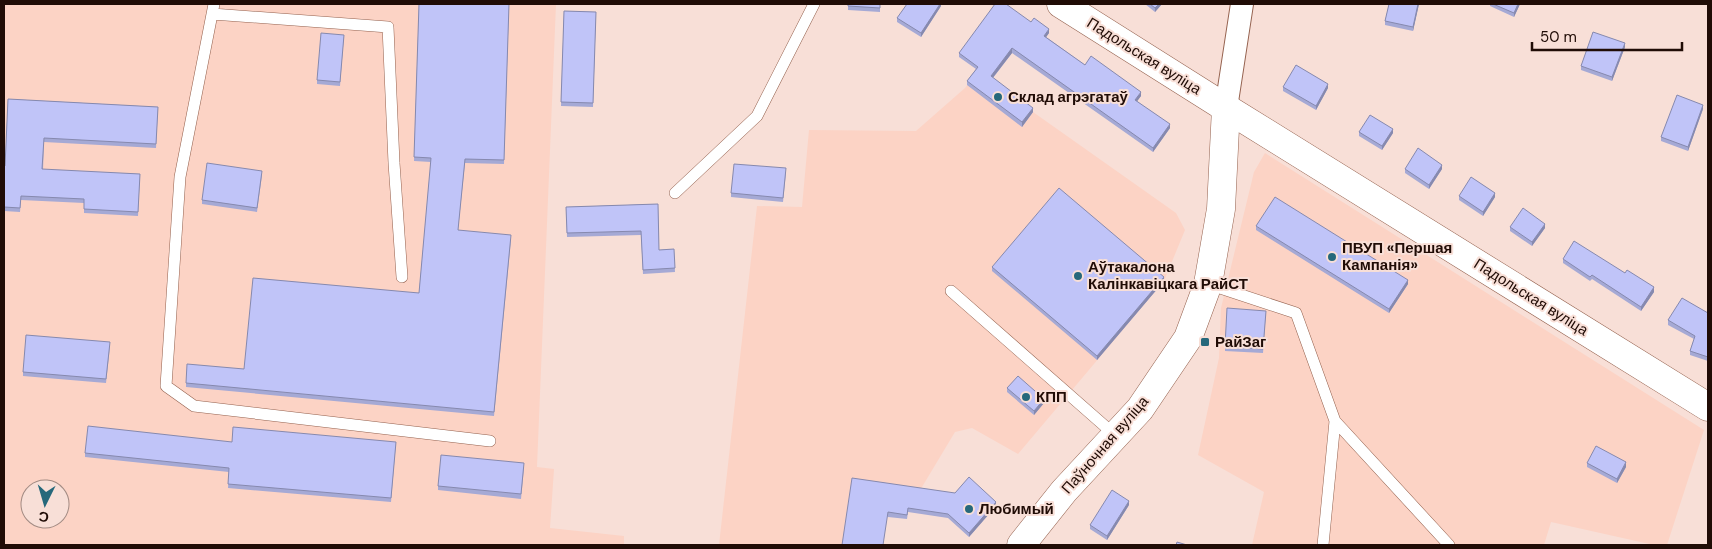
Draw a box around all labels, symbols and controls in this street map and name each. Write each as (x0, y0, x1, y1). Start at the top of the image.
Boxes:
street label: Падольская вуліца (1083, 13, 1205, 100)
scale bar (1532, 20, 1682, 52)
text: 50 m (1540, 27, 1577, 47)
place label: Склад агрэгатаў (1008, 87, 1129, 107)
marker: Склад агрэгатаў (992, 91, 1004, 103)
place label: ПВУП «Першая Кампанія» (1342, 238, 1452, 275)
marker: ПВУП «Першая Кампанія» (1326, 251, 1338, 263)
street label: Падольская вуліца (1470, 254, 1592, 341)
place label: Аўтакалона Калінкавіцкага РайСТ (1088, 257, 1248, 294)
marker: Аўтакалона Калінкавіцкага РайСТ (1072, 270, 1084, 282)
place label: РайЗаг (1215, 332, 1266, 352)
marker: РайЗаг (1199, 336, 1211, 348)
place label: КПП (1036, 387, 1067, 407)
marker: КПП (1020, 391, 1032, 403)
street label: Паўночная вуліца (1057, 391, 1153, 498)
north arrow (20, 479, 70, 529)
place label: Любимый (979, 499, 1054, 519)
marker: Любимый (963, 503, 975, 515)
text: С (38, 508, 50, 526)

